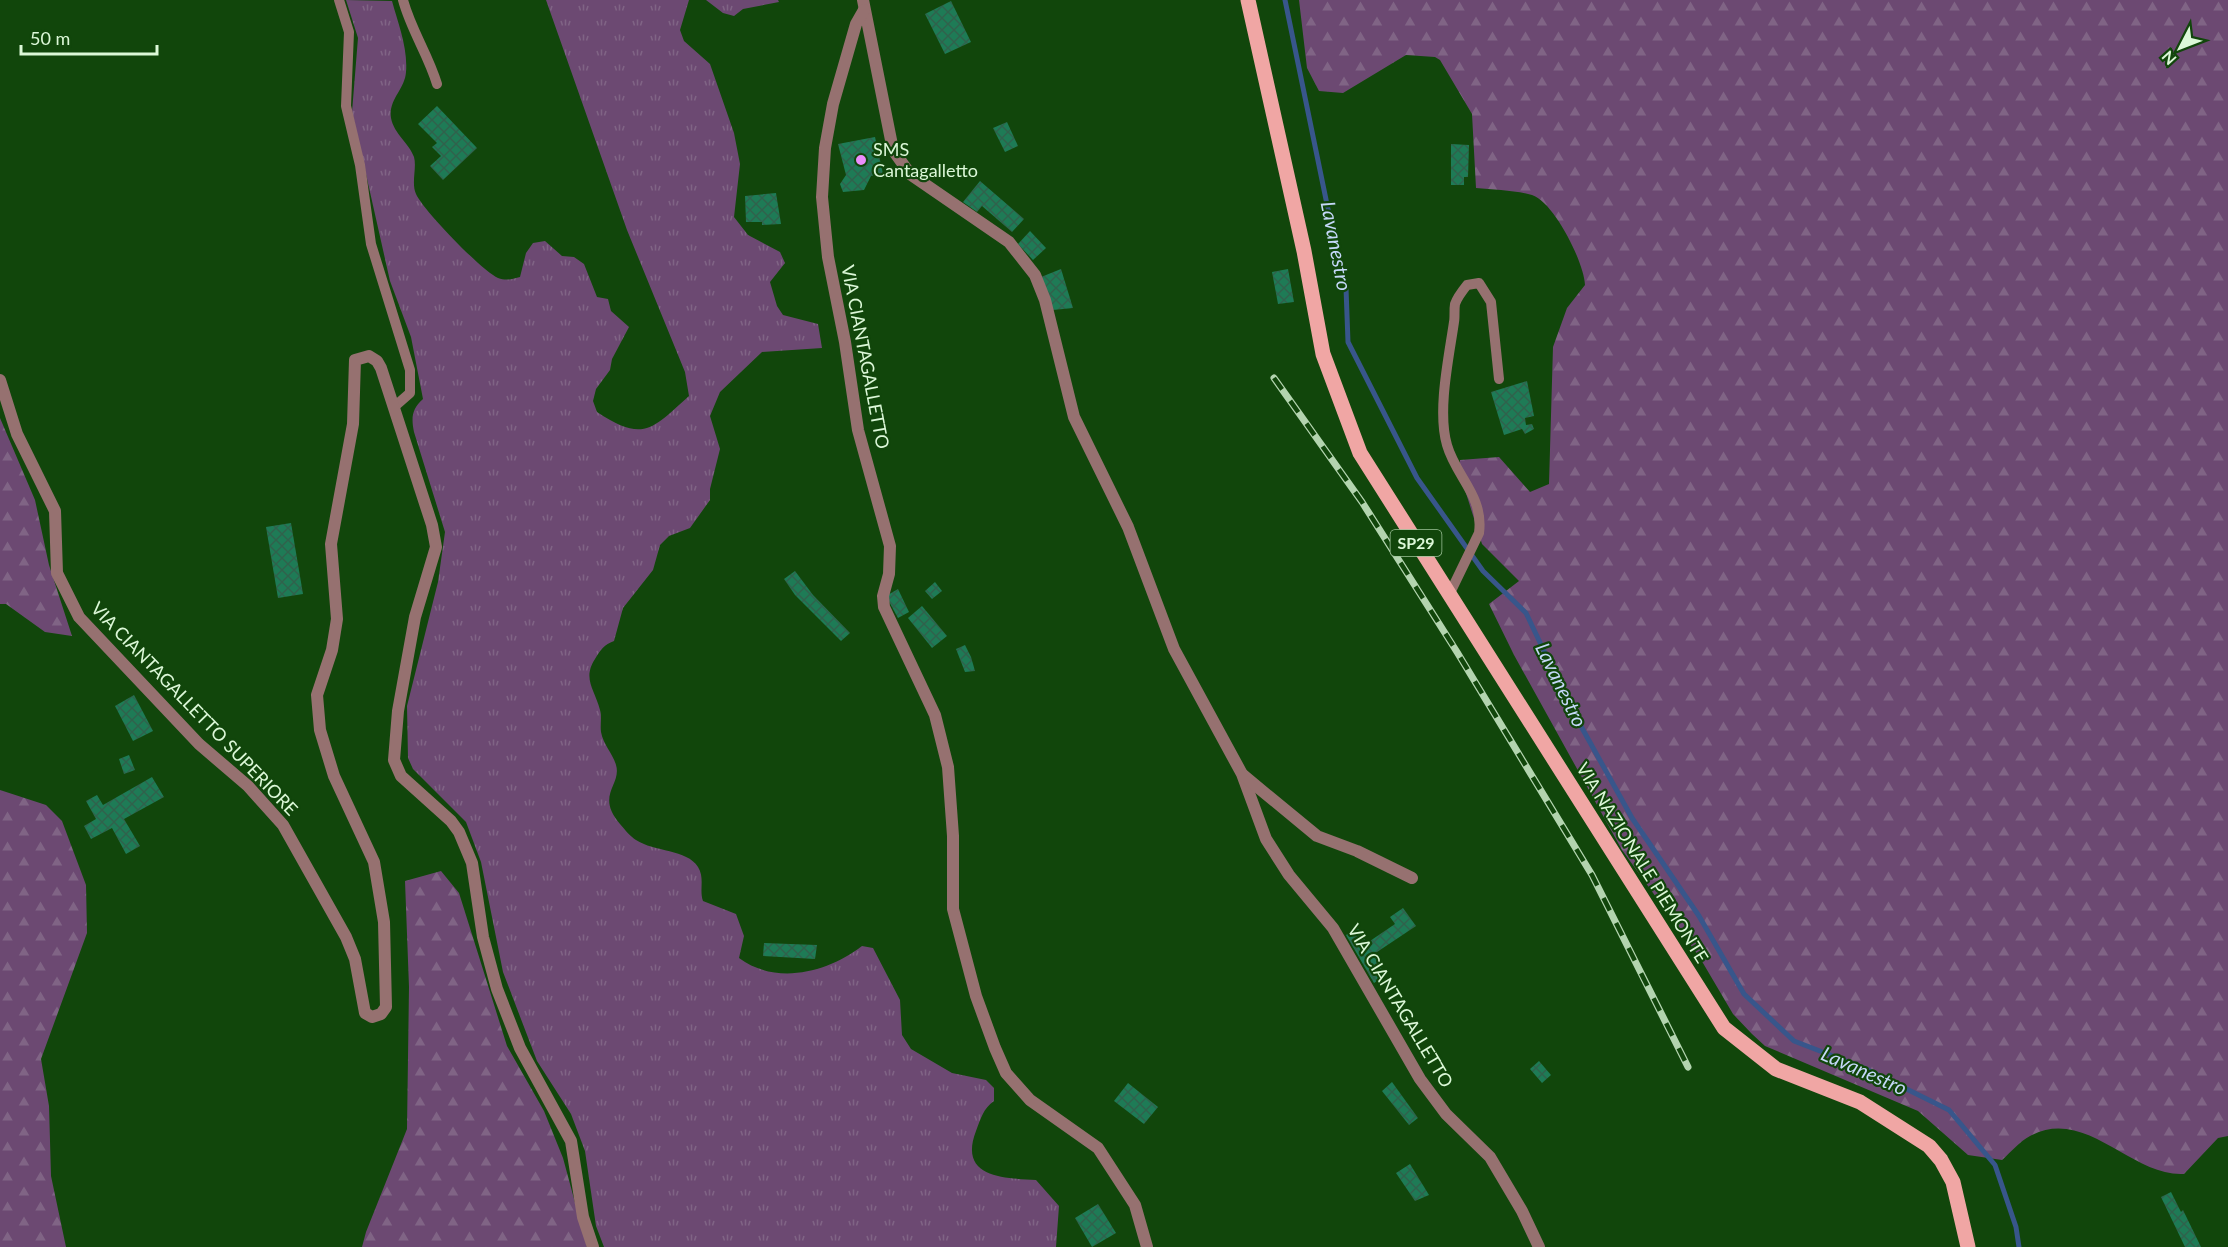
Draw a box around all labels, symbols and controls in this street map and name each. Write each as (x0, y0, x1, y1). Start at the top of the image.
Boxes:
scale bar (21, 18, 158, 56)
north arrow (2150, 18, 2210, 78)
text: 50 m (30, 27, 70, 49)
text: N (2157, 47, 2180, 69)
place label: SMS Cantagalletto (873, 138, 978, 181)
marker: SMS Cantagalletto (854, 153, 868, 167)
water label: Lavanestro (1317, 199, 1357, 293)
street label: VIA CIANTAGALLETTO (837, 263, 895, 451)
road number: SP29 (1390, 530, 1442, 556)
street label: VIA CIANTAGALLETTO SUPERIORE (87, 597, 303, 820)
water label: Lavanestro (1531, 638, 1593, 731)
street label: VIA NAZIONALE PIEMONTE (1572, 758, 1714, 967)
street label: VIA CIANTAGALLETTO (1343, 920, 1458, 1091)
water label: Lavanestro (1818, 1041, 1911, 1100)

